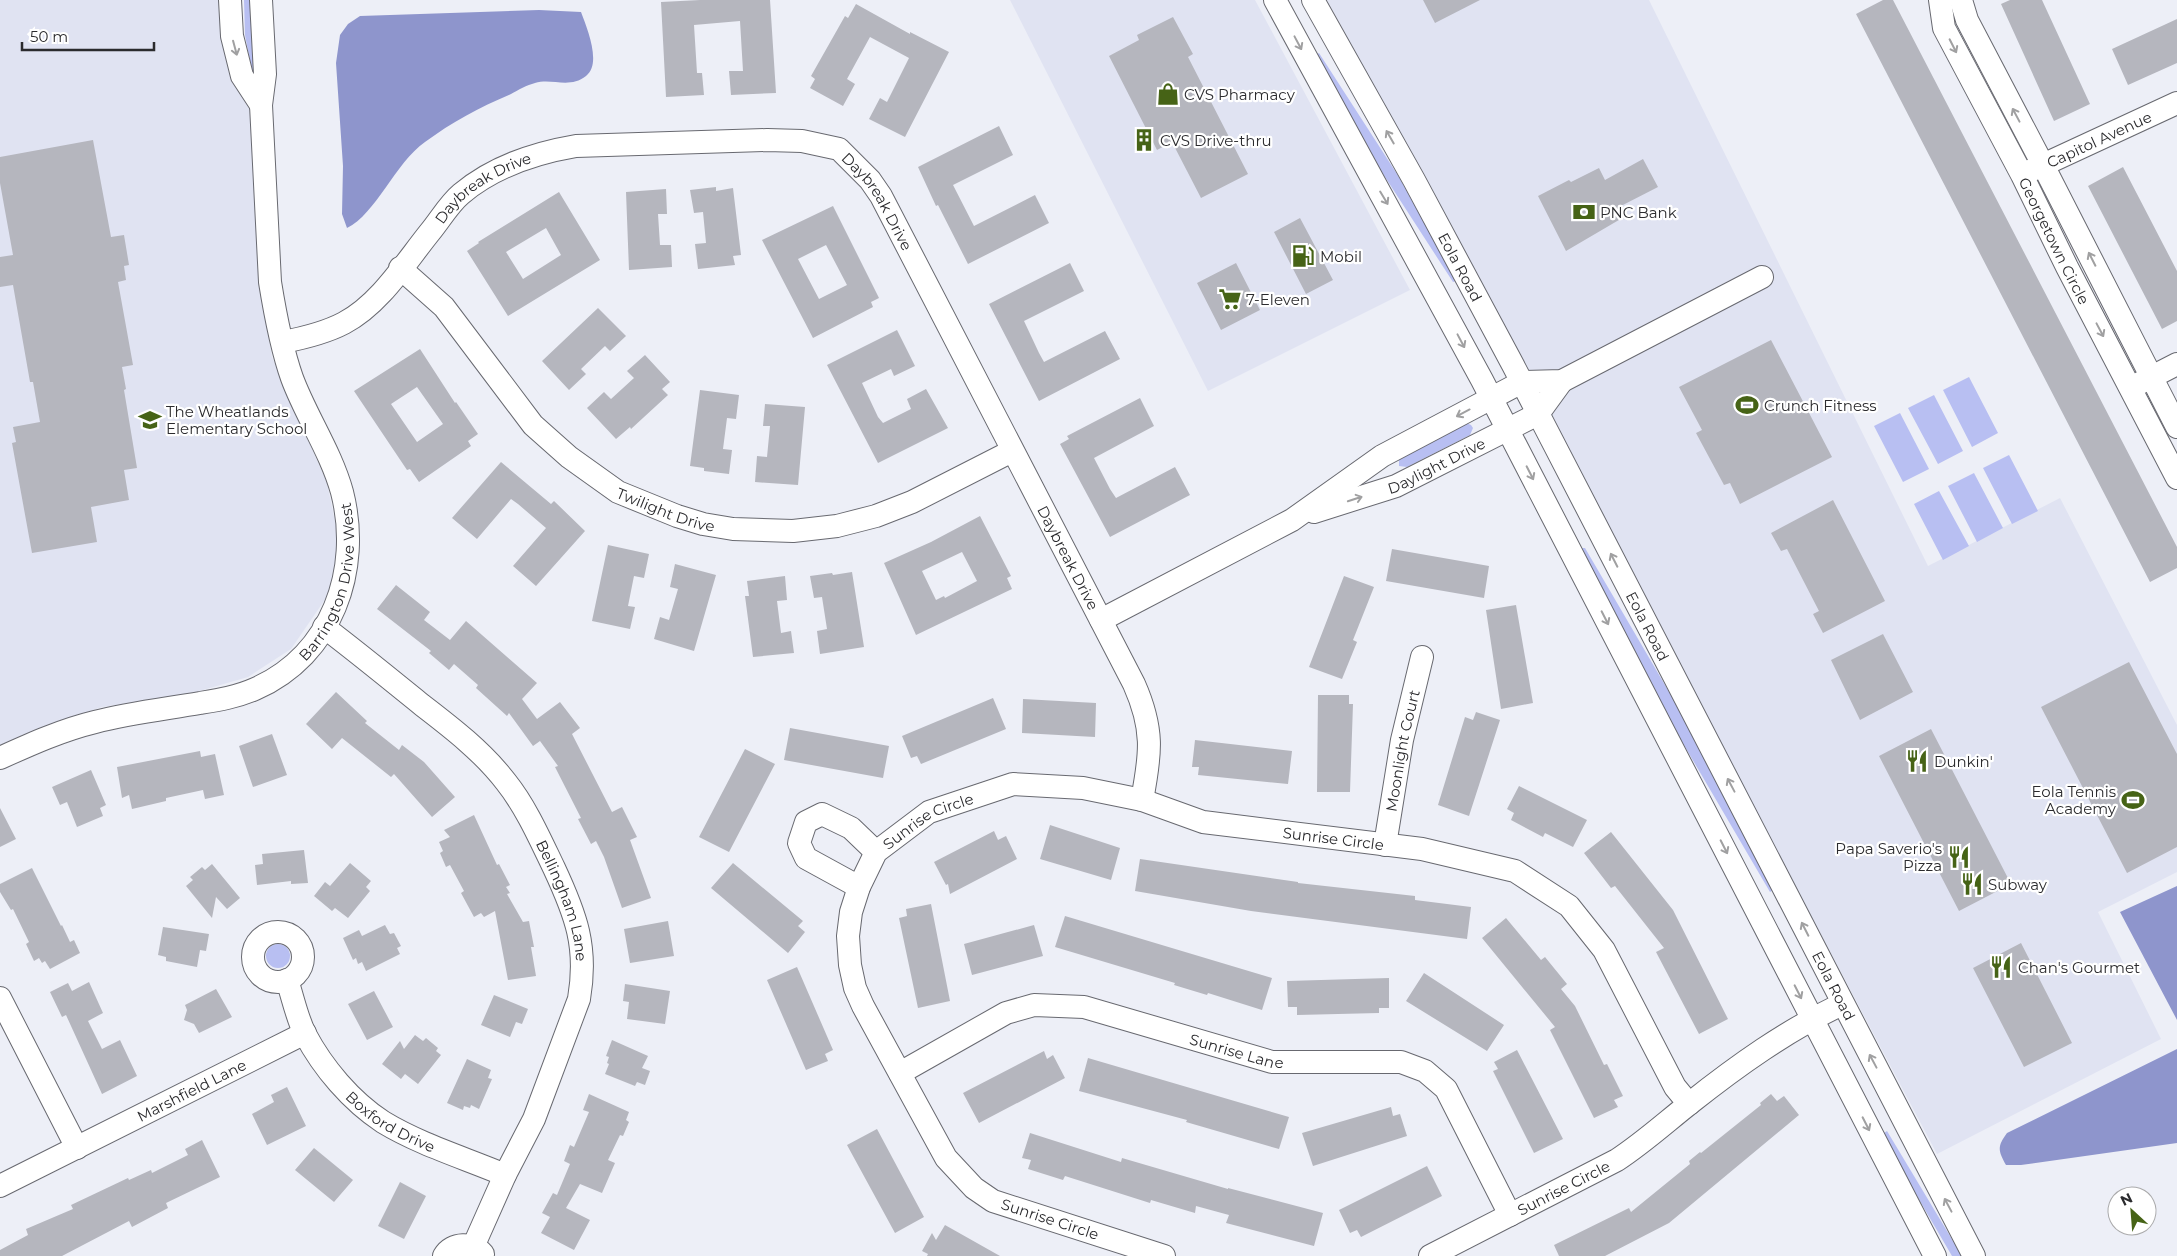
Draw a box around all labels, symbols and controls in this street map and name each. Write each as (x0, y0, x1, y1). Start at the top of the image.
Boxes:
scale bar (22, 20, 155, 52)
text: 50 m (30, 27, 68, 46)
one-way arrow (1294, 35, 1303, 50)
one-way arrow (1949, 38, 1958, 53)
one-way arrow (231, 40, 240, 56)
shop icon: CVS Pharmacy (1155, 81, 1181, 107)
place label: CVS Pharmacy (1184, 85, 1296, 104)
street label: Capitol Avenue (2044, 107, 2154, 172)
one-way arrow (2011, 108, 2021, 123)
building icon: CVS Drive-thru (1131, 127, 1157, 153)
place label: CVS Drive-thru (1160, 131, 1272, 150)
one-way arrow (1384, 131, 1394, 145)
street label: Daybreak Drive (430, 148, 533, 227)
street label: Daybreak Drive (838, 148, 917, 253)
street label: Georgetown Circle (2015, 174, 2094, 307)
one-way arrow (1379, 190, 1389, 204)
bank icon: PNC Bank (1571, 199, 1597, 225)
place label: PNC Bank (1600, 203, 1677, 222)
street label: Eola Road (1434, 229, 1487, 305)
fuel station icon: Mobil (1290, 243, 1316, 269)
place label: Mobil (1320, 247, 1362, 266)
one-way arrow (2087, 252, 2096, 267)
supermarket icon: 7-Eleven (1217, 286, 1243, 312)
place label: 7-Eleven (1246, 290, 1310, 309)
one-way arrow (2095, 323, 2105, 338)
one-way arrow (1457, 333, 1466, 348)
sports icon: Crunch Fitness (1734, 392, 1760, 418)
place label: Crunch Fitness (1764, 396, 1877, 415)
place label: The Wheatlands Elementary School (166, 402, 307, 438)
school or university icon: The Wheatlands Elementary School (137, 407, 163, 433)
one-way arrow (1456, 408, 1471, 418)
street label: Daylight Drive (1385, 433, 1488, 498)
one-way arrow (1525, 466, 1535, 481)
street label: Twilight Drive (614, 483, 716, 535)
one-way arrow (1347, 494, 1362, 503)
street label: Barrington Drive West (294, 501, 358, 664)
street label: Daybreak Drive (1034, 502, 1103, 613)
one-way arrow (1609, 553, 1619, 568)
street label: Eola Road (1622, 588, 1674, 664)
one-way arrow (1601, 610, 1610, 625)
street label: Moonlight Court (1381, 688, 1423, 813)
restaurant icon: Dunkin' (1904, 748, 1930, 774)
place label: Dunkin' (1934, 752, 1993, 771)
one-way arrow (1725, 778, 1735, 792)
place label: Eola Tennis Academy (2031, 782, 2117, 818)
sports icon: Eola Tennis Academy (2120, 787, 2146, 813)
street label: Sunrise Circle (879, 788, 976, 853)
street label: Sunrise Circle (1282, 822, 1385, 854)
street label: Bellingham Lane (532, 836, 591, 962)
place label: Papa Saverio's Pizza (1835, 839, 1942, 875)
one-way arrow (1719, 840, 1729, 854)
restaurant icon: Papa Saverio's Pizza (1946, 844, 1972, 870)
restaurant icon: Subway (1959, 871, 1985, 897)
place label: Subway (1988, 875, 2048, 894)
one-way arrow (1800, 922, 1809, 937)
street label: Eola Road (1808, 948, 1860, 1023)
restaurant icon: Chan's Gourmet (1988, 954, 2014, 980)
place label: Chan's Gourmet (2018, 958, 2140, 977)
one-way arrow (1793, 984, 1803, 999)
street label: Sunrise Lane (1188, 1029, 1283, 1072)
one-way arrow (1868, 1054, 1878, 1069)
street label: Marshfield Lane (133, 1055, 249, 1125)
street label: Boxford Drive (342, 1087, 438, 1156)
one-way arrow (1862, 1116, 1871, 1131)
street label: Sunrise Circle (1514, 1156, 1613, 1219)
north arrow (2107, 1186, 2157, 1236)
text: N (2117, 1189, 2135, 1210)
street label: Sunrise Circle (999, 1194, 1101, 1244)
one-way arrow (1943, 1198, 1953, 1213)

